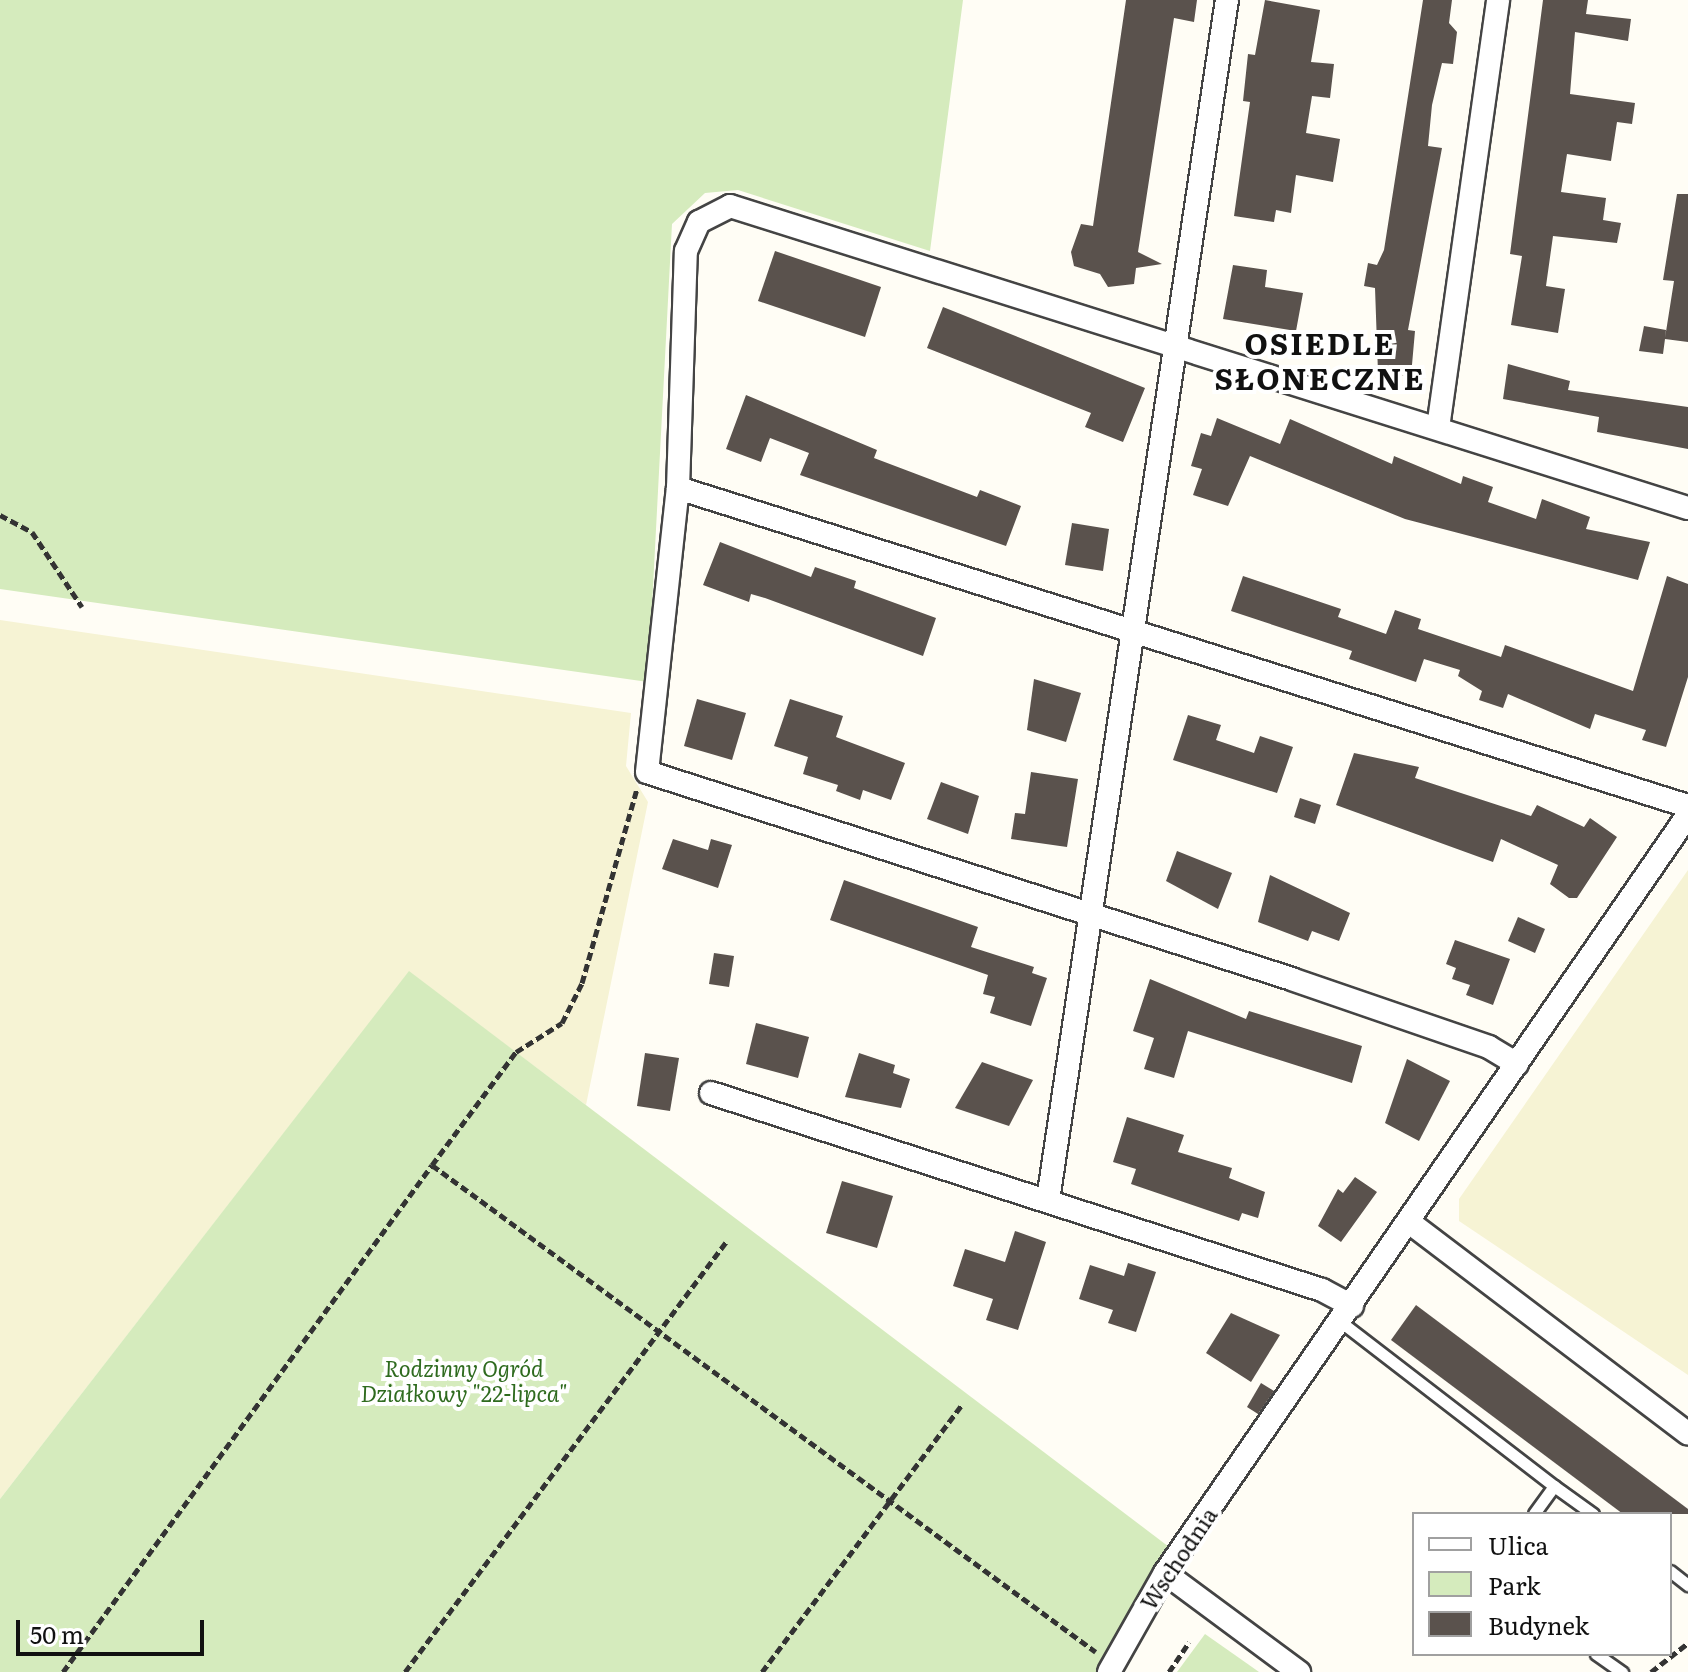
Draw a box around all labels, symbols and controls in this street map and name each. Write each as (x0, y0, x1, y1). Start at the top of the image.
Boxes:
district label: OSIEDLE SŁONECZNE (1215, 324, 1425, 394)
park label: Rodzinny Ogród Działkowy "22-lipca" (361, 1354, 567, 1406)
street label: Wschodnia (1134, 1502, 1222, 1614)
legend (1412, 1512, 1672, 1656)
text: Ulica (1488, 1527, 1548, 1562)
text: Park (1488, 1567, 1541, 1602)
scale bar (20, 1604, 208, 1654)
text: Budynek (1488, 1607, 1589, 1642)
text: 50 m (30, 1616, 84, 1651)

